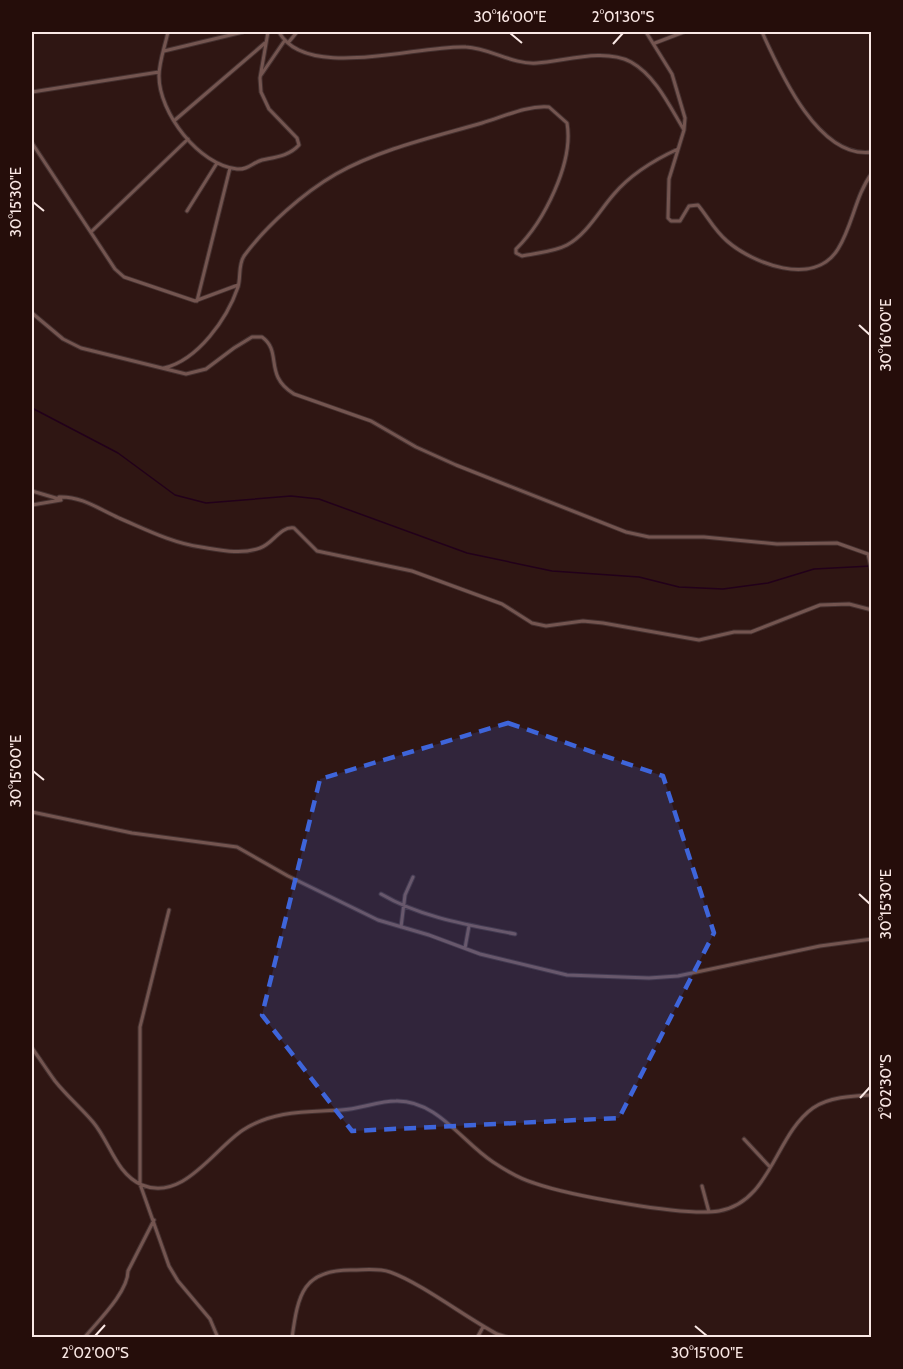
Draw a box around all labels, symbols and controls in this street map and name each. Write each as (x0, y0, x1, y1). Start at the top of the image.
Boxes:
text: 30°16'00"E (473, 8, 547, 26)
text: 2°01'30"S (592, 8, 654, 26)
text: 30°15'30"E (7, 167, 25, 237)
text: 30°16'00"E (877, 298, 895, 372)
text: 30°15'00"E (7, 735, 25, 807)
text: 30°15'30"E (877, 869, 895, 939)
text: 2°02'30"S (877, 1054, 895, 1120)
text: 2°02'00"S (61, 1344, 129, 1362)
text: 30°15'00"E (671, 1344, 743, 1362)

